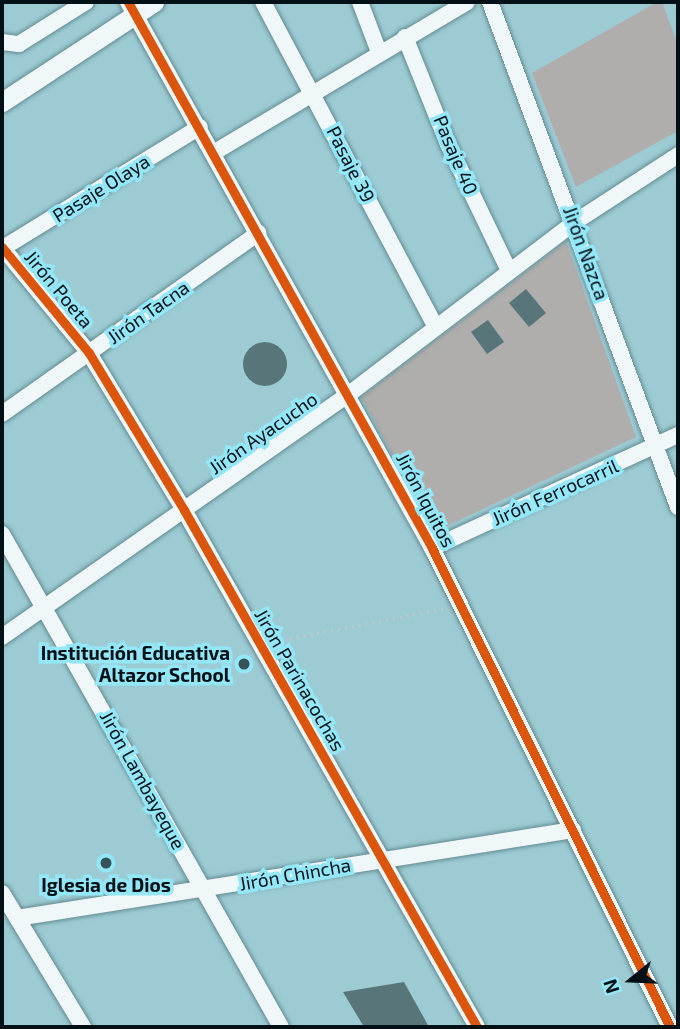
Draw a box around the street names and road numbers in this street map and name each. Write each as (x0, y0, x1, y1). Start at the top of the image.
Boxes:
street label: Pasaje 40 (429, 112, 483, 198)
street label: Pasaje 39 (322, 122, 380, 206)
street label: Pasaje Olaya (48, 149, 154, 227)
street label: Jirón Nazca (559, 203, 613, 303)
street label: Jirón Poeta (20, 246, 98, 332)
street label: Jirón Tacna (103, 275, 193, 349)
street label: Jirón Ayacucho (204, 387, 322, 479)
street label: Jirón Iquitos (392, 449, 460, 551)
street label: Jirón Ferrocarril (488, 454, 622, 530)
street label: Jirón Parinacochas (250, 605, 350, 755)
street label: Jirón Lambayeque (96, 707, 190, 853)
street label: Jirón Chincha (237, 853, 353, 895)

